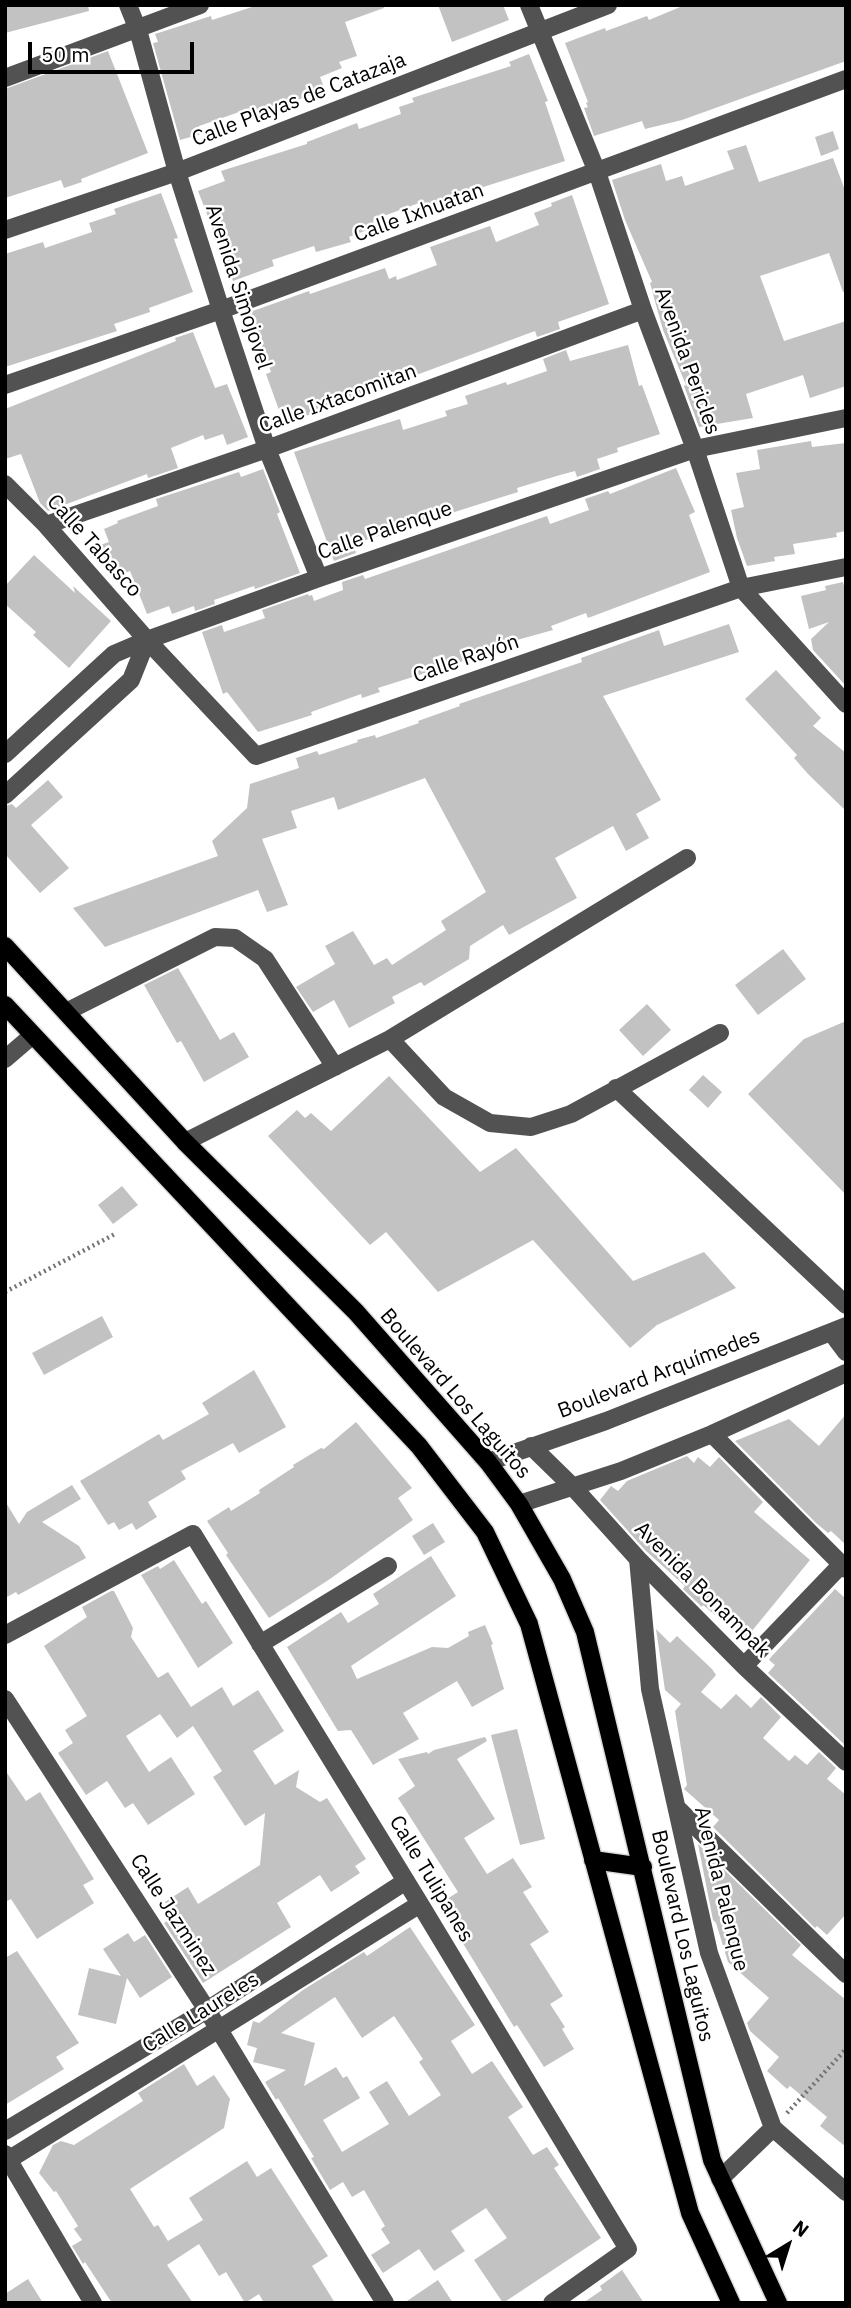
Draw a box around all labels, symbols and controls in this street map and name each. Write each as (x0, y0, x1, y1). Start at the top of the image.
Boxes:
scale bar (32, 28, 198, 72)
text: 50 m (41, 40, 90, 68)
street label: Calle Playas de Catazaja (188, 48, 410, 152)
street label: Calle Ixhuatan (350, 178, 488, 248)
street label: Avenida Simojovel (199, 201, 277, 373)
street label: Avenida Pericles (649, 284, 725, 438)
street label: Calle Ixtacomitan (256, 359, 420, 439)
street label: Calle Tabasco (41, 489, 147, 603)
street label: Calle Palenque (314, 496, 456, 566)
street label: Calle Rayón (410, 629, 522, 689)
street label: Boulevard Los Laguitos (374, 1304, 536, 1484)
street label: Boulevard Arquímedes (554, 1324, 764, 1424)
street label: Avenida Bonampak (629, 1517, 775, 1663)
street label: Avenida Palenque (688, 1804, 754, 1974)
street label: Calle Tulipanes (383, 1811, 479, 1947)
street label: Boulevard Los Laguitos (645, 1827, 719, 2045)
street label: Calle Jazminez (124, 1849, 222, 1981)
street label: Calle Laureles (138, 1967, 264, 2059)
north arrow (753, 2210, 823, 2280)
text: N (788, 2215, 814, 2242)

